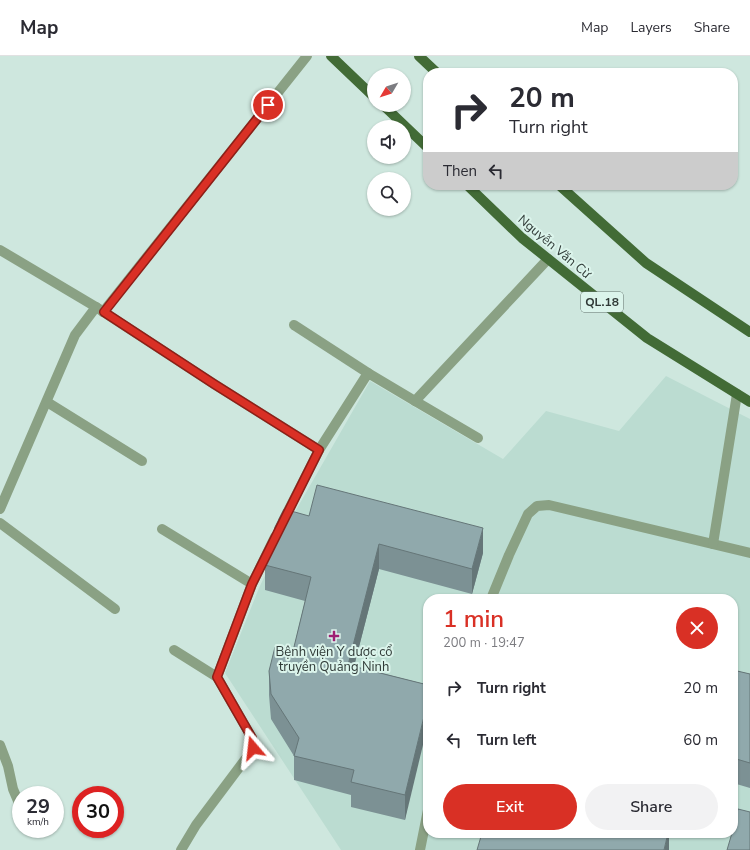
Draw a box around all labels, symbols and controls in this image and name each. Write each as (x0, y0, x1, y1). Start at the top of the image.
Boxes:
text: Map (20, 15, 58, 41)
text: Map (581, 18, 608, 37)
text: Layers (630, 18, 672, 37)
text: Share (694, 18, 730, 37)
north arrow (367, 68, 411, 112)
map controls (367, 68, 411, 216)
text: 20 m (509, 79, 575, 117)
icon: right (443, 84, 495, 136)
pin (251, 88, 285, 122)
icon: arrive (257, 94, 279, 116)
text: Turn right (509, 115, 588, 139)
button: sound (367, 120, 411, 164)
icon: left (485, 160, 507, 182)
text: Then (443, 161, 477, 181)
button: search (367, 172, 411, 216)
street label: Nguyễn Văn Cừ (514, 211, 595, 283)
road number: QL.18 (581, 292, 623, 312)
text: 1 min (443, 603, 504, 635)
button: close (676, 607, 718, 649)
marker: Bệnh viện Y dược cổ truyền Quảng Ninh (328, 630, 340, 642)
text: 200 m · 19:47 (443, 634, 525, 652)
place label: Bệnh viện Y dược cổ truyền Quảng Ninh (276, 643, 392, 676)
icon: right (443, 677, 465, 699)
text: Turn right (477, 678, 546, 698)
text: 20 m (683, 678, 718, 698)
position arrow (232, 727, 274, 769)
icon: left (443, 729, 465, 751)
text: Turn left (477, 730, 536, 750)
text: 60 m (683, 730, 718, 750)
button: Exit (443, 784, 577, 830)
button: Share (585, 784, 718, 830)
speed limit sign: 30 (72, 786, 124, 838)
text: 29 (26, 793, 50, 820)
text: km/h (27, 815, 49, 829)

